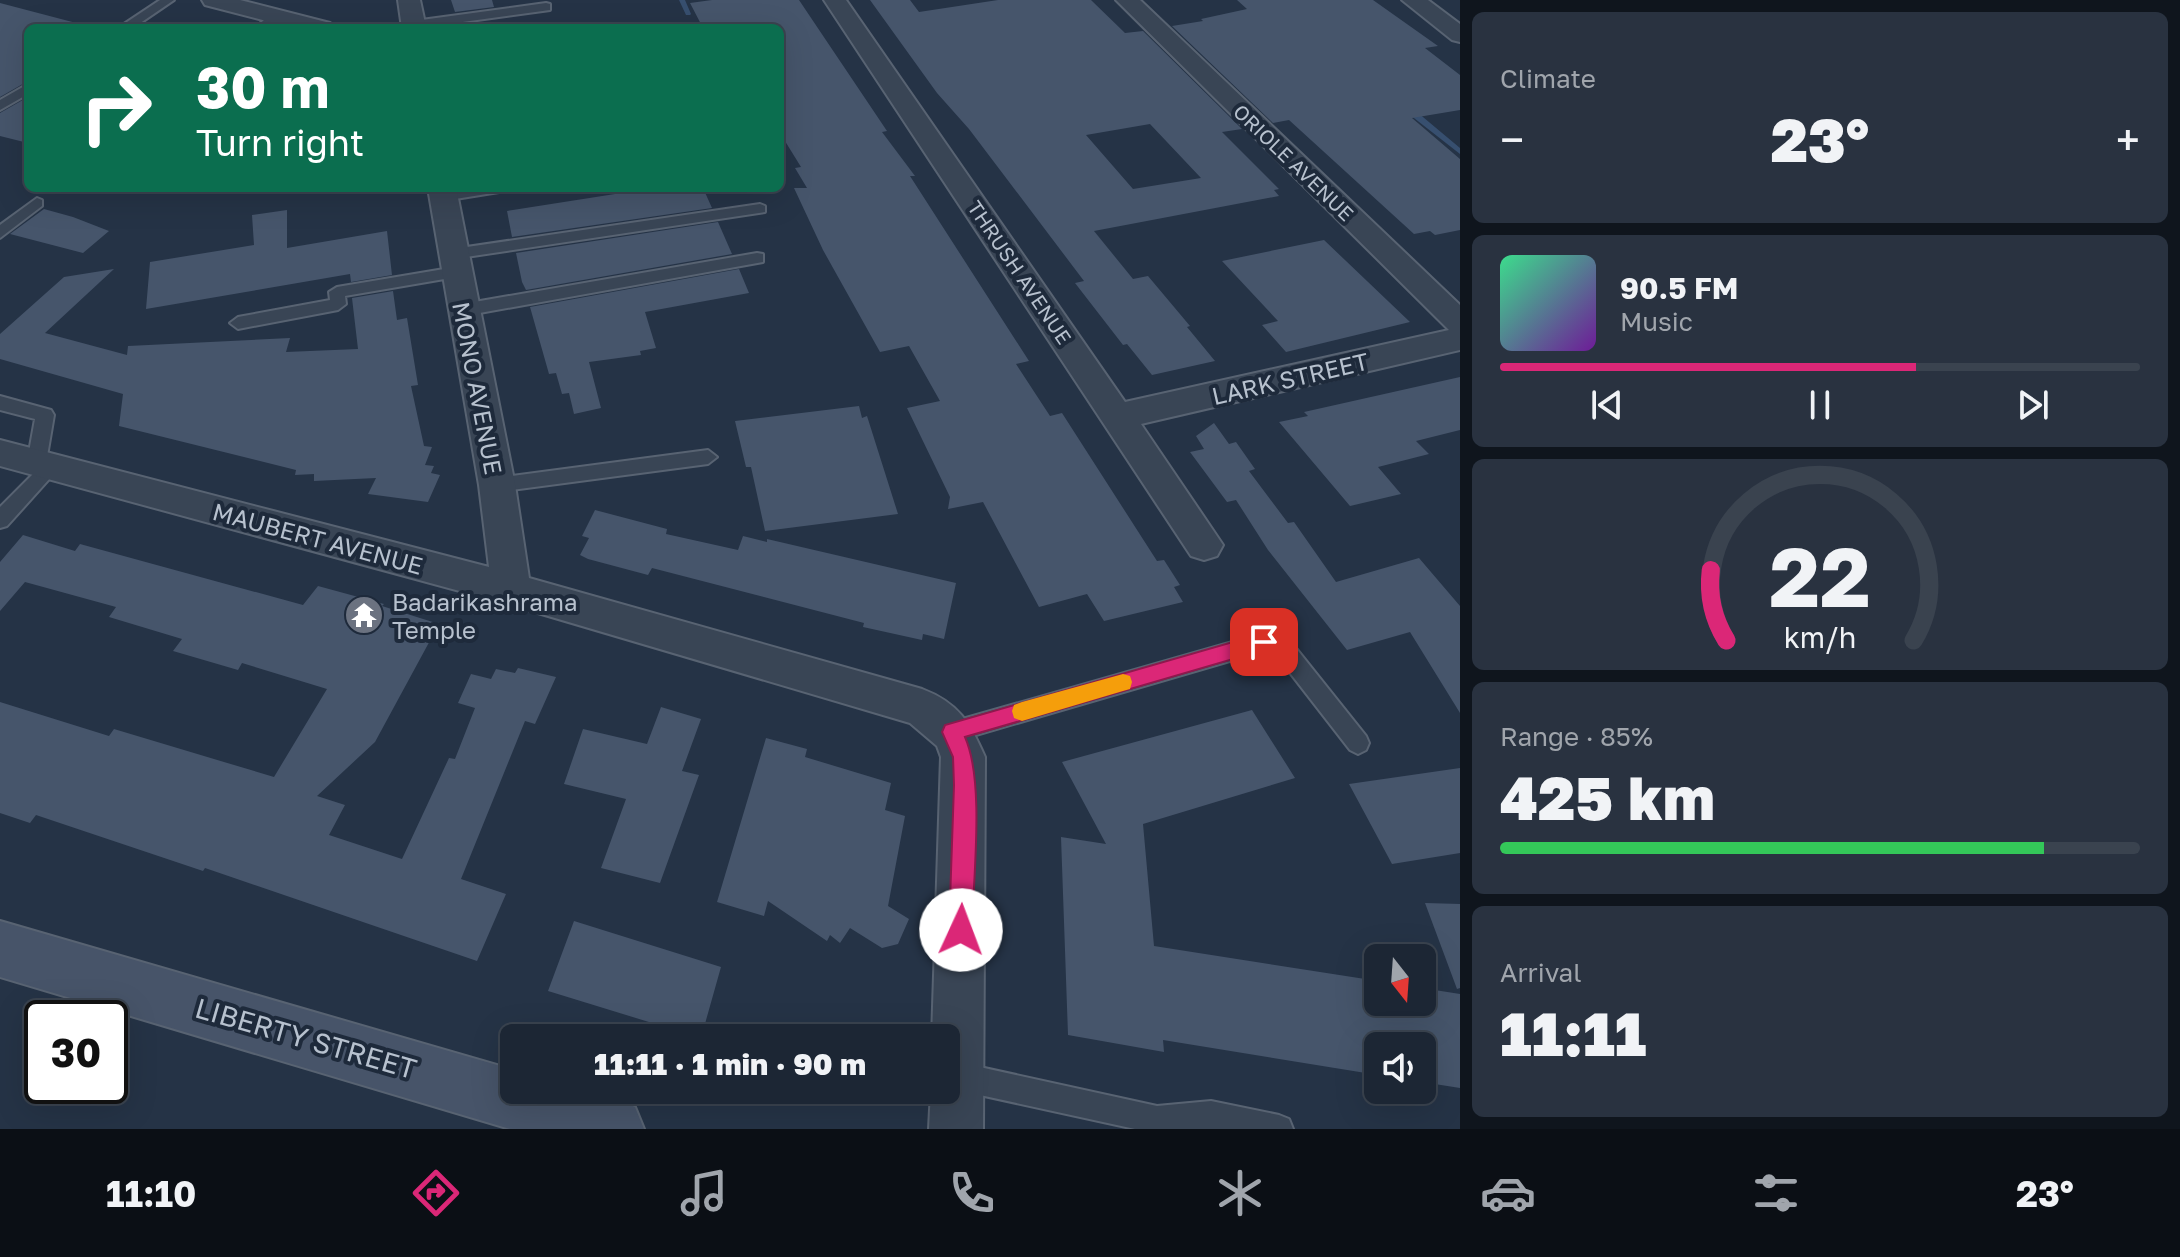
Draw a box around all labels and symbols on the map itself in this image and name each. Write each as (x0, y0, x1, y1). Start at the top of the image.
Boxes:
street label: ORIOLE AVENUE (1229, 99, 1359, 225)
street label: THRUSH AVENUE (963, 196, 1077, 348)
street label: MONO AVENUE (447, 299, 509, 477)
street label: LARK STREET (1209, 346, 1371, 410)
street label: MAUBERT AVENUE (210, 496, 426, 580)
place label: Badarikashrama Temple (392, 587, 578, 644)
temple icon: Badarikashrama Temple (343, 594, 385, 636)
pin (1230, 608, 1298, 676)
position arrow (919, 888, 1003, 972)
north arrow (1364, 944, 1436, 1016)
street label: LIBERTY STREET (192, 991, 420, 1085)
speed limit sign: 30 (24, 1000, 128, 1104)

